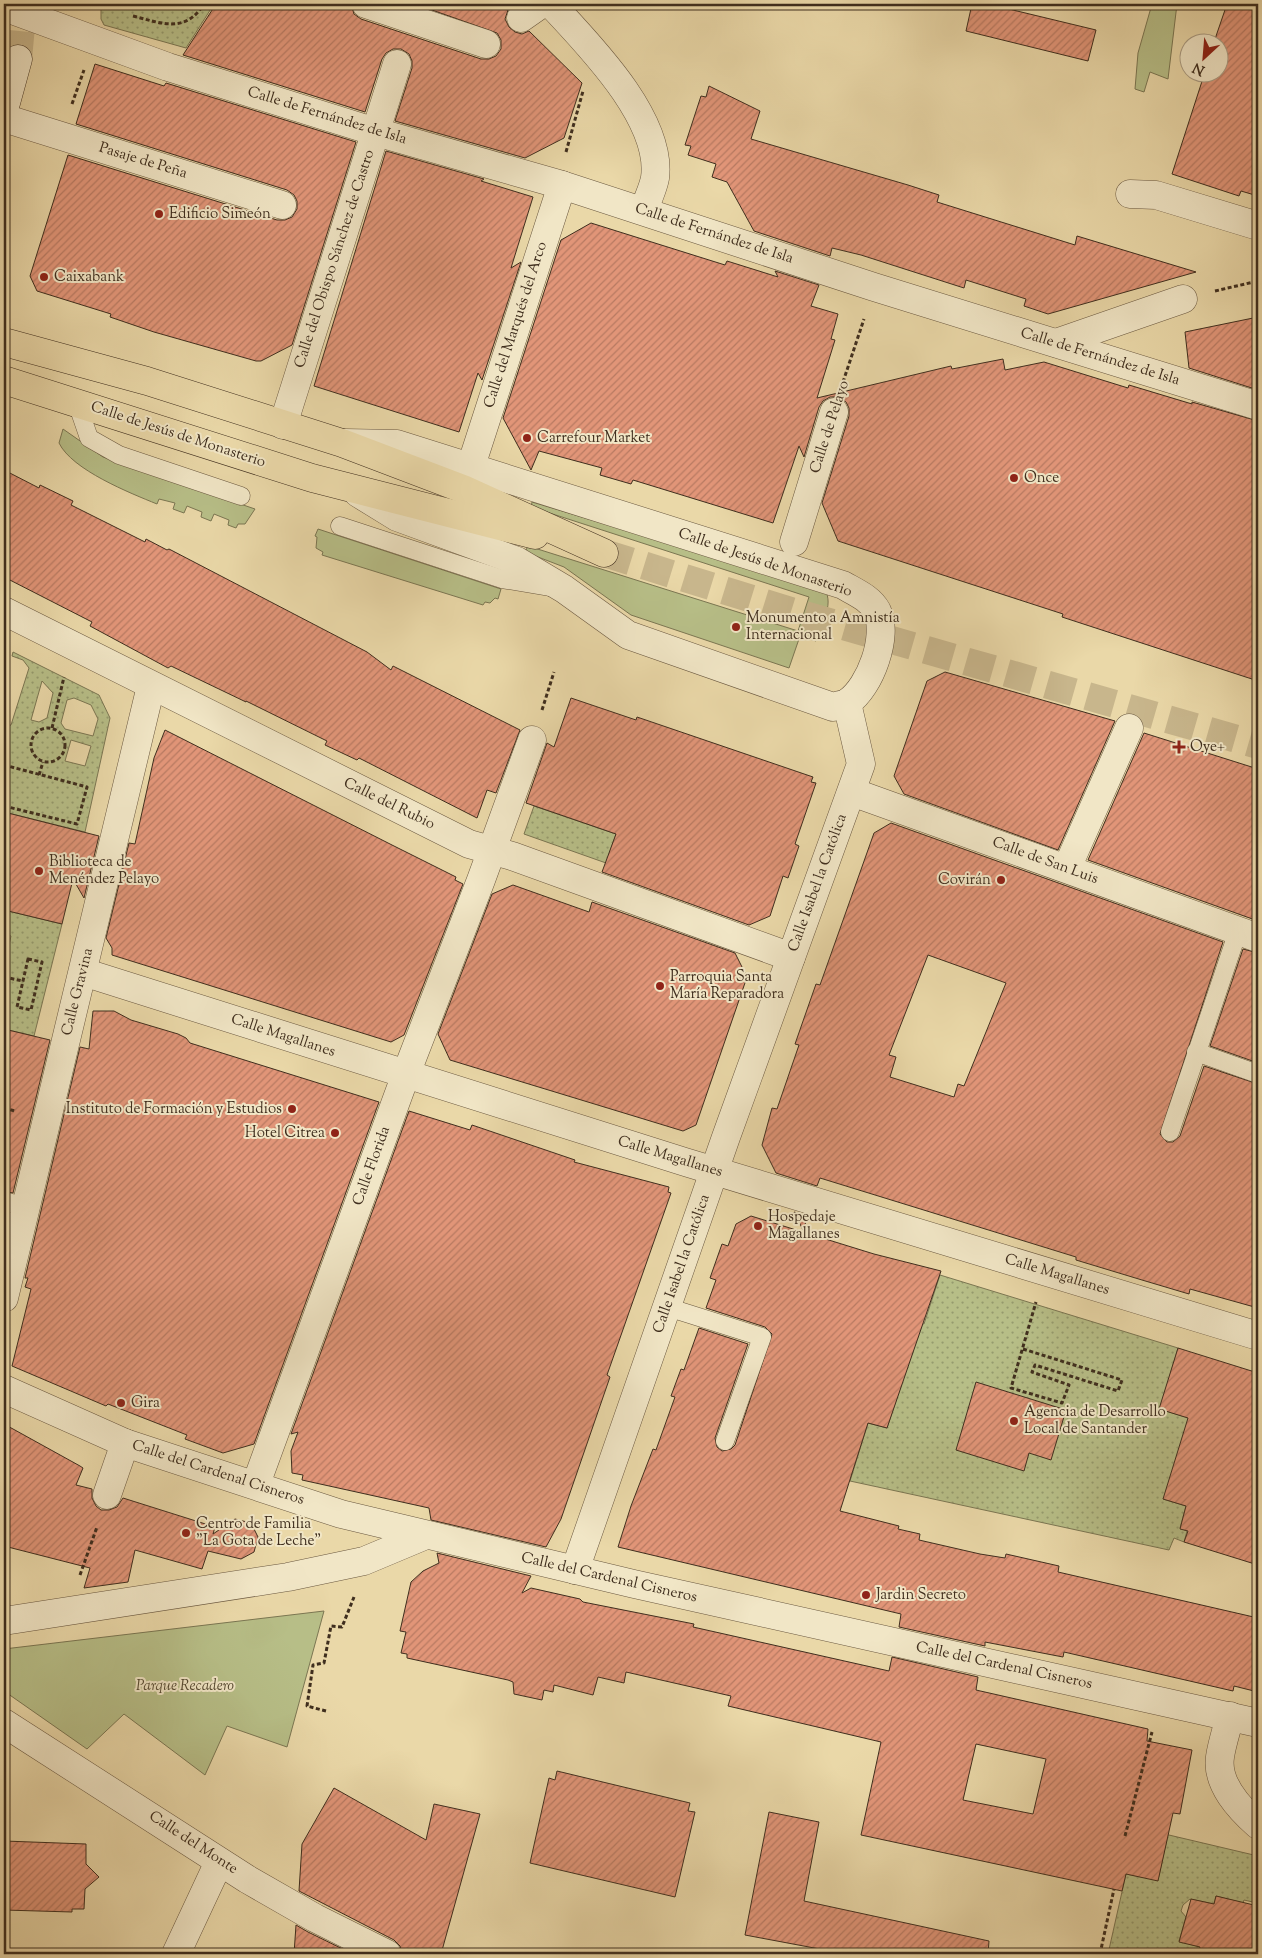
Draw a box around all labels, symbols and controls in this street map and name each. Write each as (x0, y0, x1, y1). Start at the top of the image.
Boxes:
north arrow (1180, 32, 1230, 82)
text: N (1190, 56, 1209, 79)
street label: Calle de Fernández de Isla (245, 82, 409, 150)
street label: Pasaje de Peña (96, 138, 190, 184)
street label: Calle del Obispo Sánchez de Castro (290, 147, 380, 371)
street label: Calle de Fernández de Isla (632, 198, 796, 270)
place label: Edificio Simeón (169, 204, 271, 225)
marker: Edificio Simeón (153, 208, 165, 220)
street label: Calle del Marqués del Arco (479, 239, 553, 411)
place label: Caixabank (54, 267, 124, 288)
marker: Caixabank (38, 271, 50, 283)
street label: Calle de Fernández de Isla (1018, 323, 1182, 391)
street label: Calle de Pelayo (805, 378, 855, 476)
street label: Calle de Jesús de Monasterio (88, 397, 268, 473)
place label: Carrefour Market (537, 428, 650, 449)
marker: Carrefour Market (521, 432, 533, 444)
place label: Once (1024, 468, 1059, 489)
marker: Once (1008, 472, 1020, 484)
street label: Calle de Jesús de Monasterio (675, 523, 855, 603)
place label: Monumento a Amnistía Internacional (746, 608, 900, 646)
marker: Monumento a Amnistía Internacional (730, 621, 742, 633)
place label: Oye+ (1190, 737, 1225, 758)
marker: Oye+ (1172, 740, 1186, 754)
street label: Calle del Rubio (340, 773, 438, 835)
street label: Calle Isabel la Católica (783, 811, 853, 955)
street label: Calle de San Luis (989, 832, 1101, 890)
place label: Biblioteca de Menéndez Pelayo (49, 852, 159, 890)
marker: Biblioteca de Menéndez Pelayo (33, 865, 45, 877)
place label: Covirán (938, 870, 991, 891)
marker: Covirán (995, 874, 1007, 886)
street label: Calle Gravina (57, 946, 99, 1038)
place label: Parroquia Santa María Reparadora (670, 967, 784, 1005)
marker: Parroquia Santa María Reparadora (654, 980, 666, 992)
street label: Calle Magallanes (228, 1009, 338, 1063)
place label: Instituto de Formación y Estudios (66, 1099, 282, 1120)
marker: Instituto de Formación y Estudios (286, 1103, 298, 1115)
place label: Hotel Citrea (245, 1123, 325, 1144)
street label: Calle Florida (348, 1123, 396, 1209)
marker: Hotel Citrea (329, 1127, 341, 1139)
street label: Calle Magallanes (615, 1131, 725, 1183)
street label: Calle Isabel la Católica (648, 1192, 716, 1336)
place label: Hospedaje Magallanes (768, 1207, 840, 1245)
marker: Hospedaje Magallanes (752, 1220, 764, 1232)
street label: Calle Magallanes (1002, 1249, 1112, 1301)
place label: Gira (131, 1393, 160, 1414)
marker: Gira (115, 1397, 127, 1409)
place label: Agencia de Desarrollo Local de Santander (1024, 1402, 1166, 1440)
marker: Agencia de Desarrollo Local de Santander (1008, 1415, 1020, 1427)
street label: Calle del Cardenal Cisneros (129, 1435, 307, 1511)
place label: Centro de Familia "La Gota de Leche" (196, 1514, 321, 1552)
marker: Centro de Familia "La Gota de Leche" (180, 1527, 192, 1539)
street label: Calle del Cardenal Cisneros (519, 1548, 699, 1608)
place label: Jardin Secreto (875, 1585, 966, 1606)
marker: Jardin Secreto (860, 1589, 872, 1601)
street label: Calle del Cardenal Cisneros (914, 1637, 1094, 1695)
park label: Parque Recadero (136, 1676, 234, 1697)
street label: Calle del Monte (144, 1806, 242, 1880)

